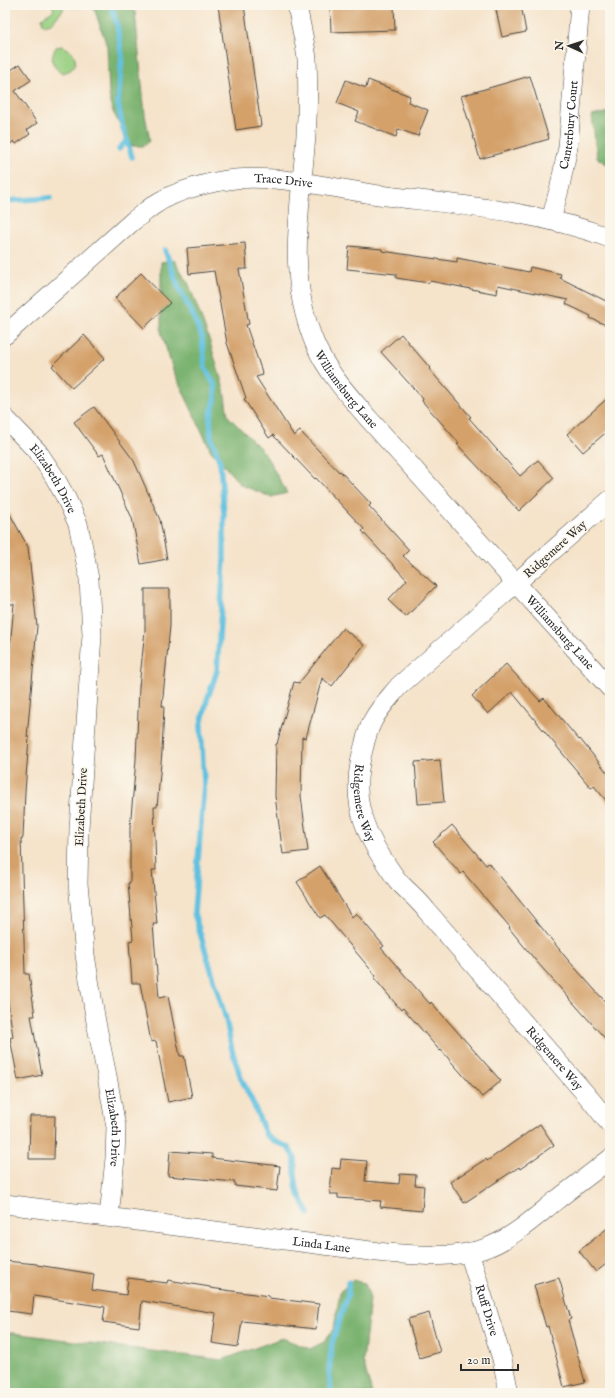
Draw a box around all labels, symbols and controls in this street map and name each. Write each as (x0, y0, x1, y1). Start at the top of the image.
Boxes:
north arrow (549, 26, 589, 66)
text: N (553, 40, 567, 52)
street label: Canterbury Court (557, 80, 582, 171)
street label: Trace Drive (254, 171, 314, 192)
street label: Williamsburg Lane (311, 348, 381, 432)
street label: Elizabeth Drive (26, 441, 79, 516)
street label: Ridgemere Way (521, 517, 590, 582)
street label: Williamsburg Lane (523, 592, 597, 673)
street label: Ridgemere Way (350, 763, 378, 845)
street label: Elizabeth Drive (72, 767, 91, 847)
street label: Ridgemere Way (522, 1024, 586, 1094)
street label: Elizabeth Drive (101, 1087, 123, 1168)
street label: Linda Lane (292, 1234, 352, 1256)
street label: Ruff Drive (472, 1283, 502, 1338)
scale bar (461, 1346, 518, 1372)
text: 20 m (467, 1353, 490, 1368)

